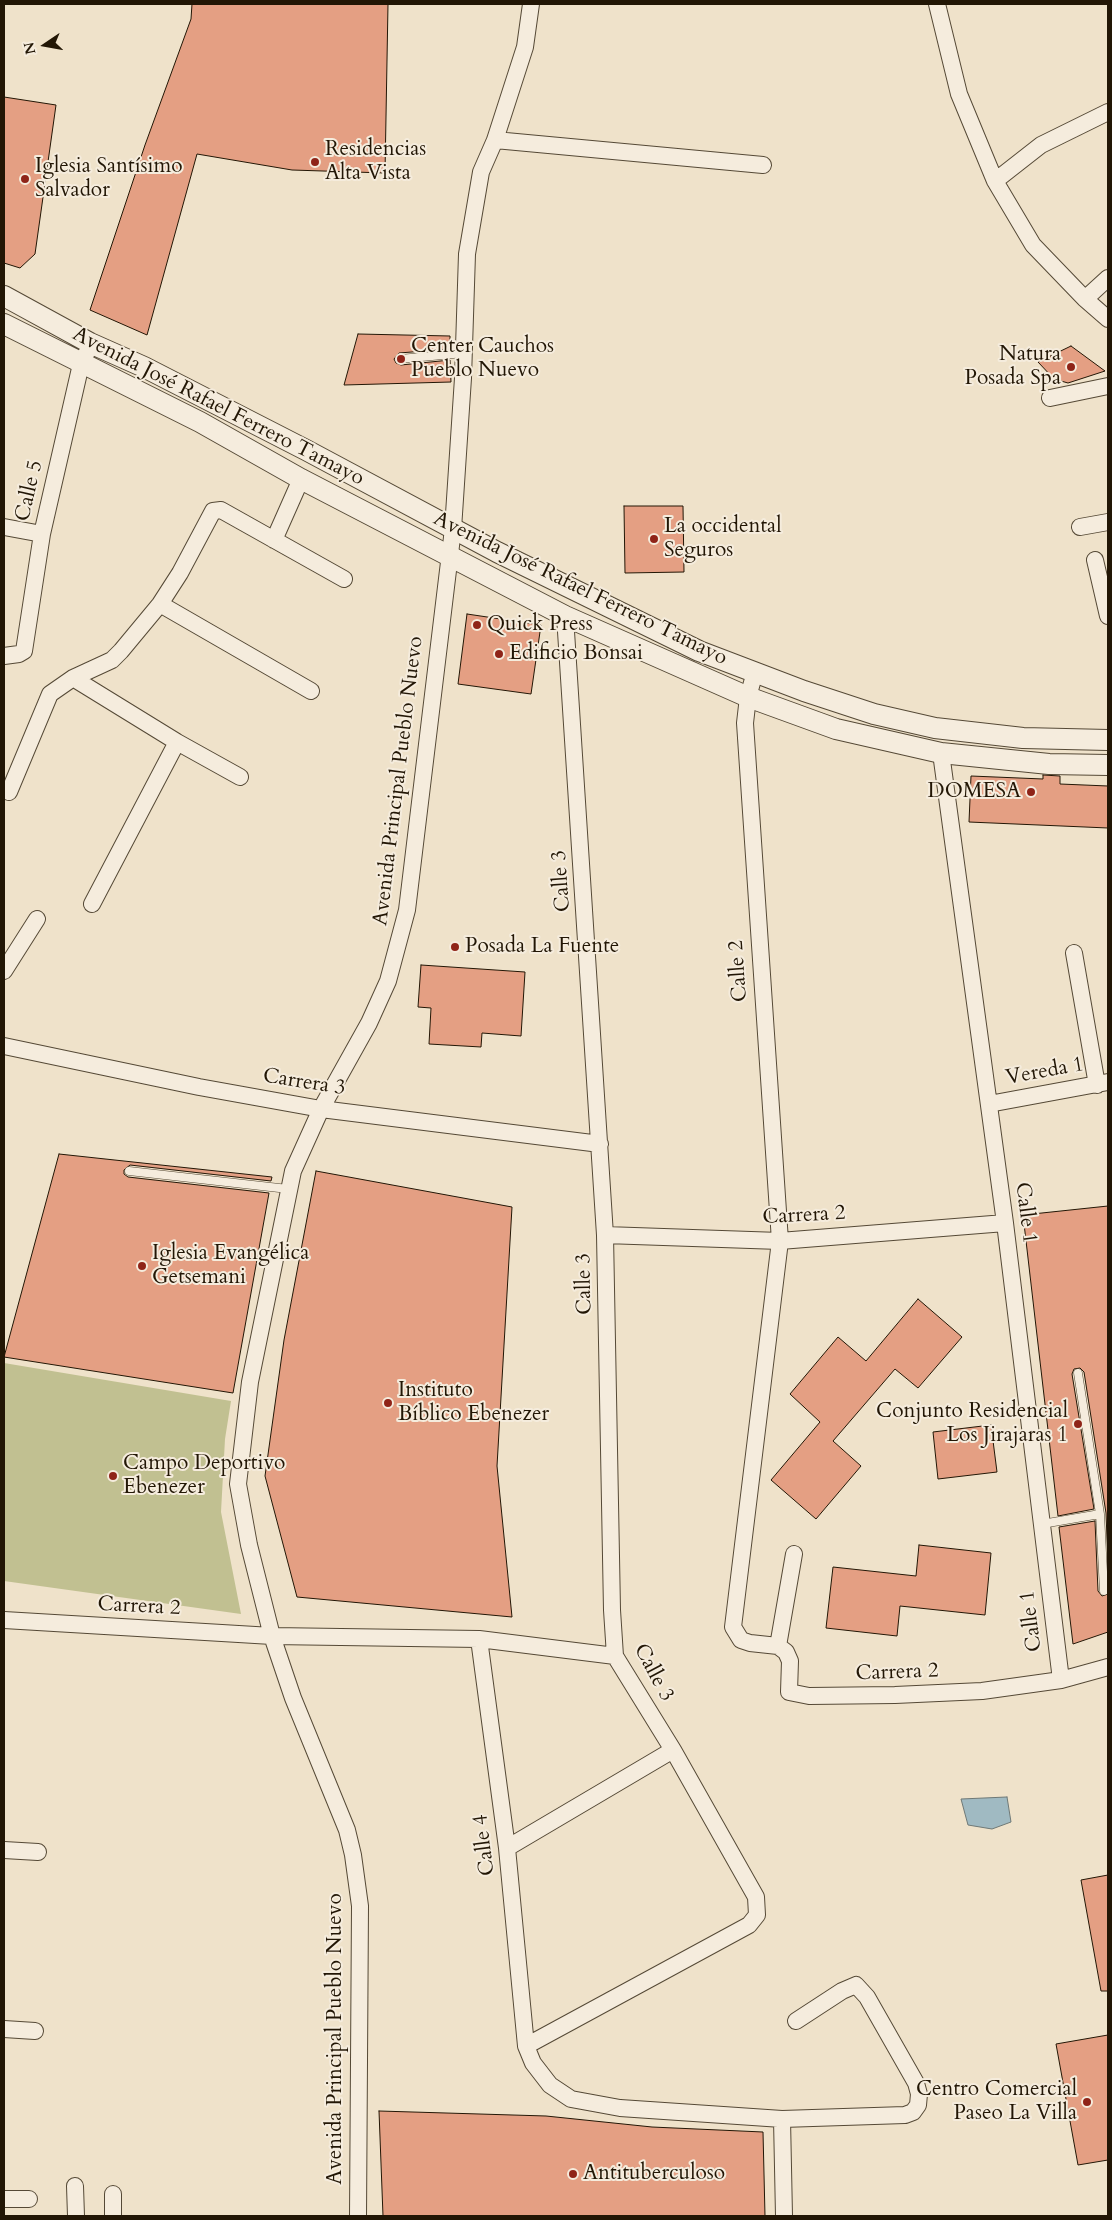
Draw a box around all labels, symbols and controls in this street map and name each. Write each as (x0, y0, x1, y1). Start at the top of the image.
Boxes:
north arrow (20, 20, 70, 70)
text: N (19, 40, 40, 56)
place label: Residencias Alta Vista (325, 137, 426, 187)
place label: Iglesia Santísimo Salvador (35, 154, 183, 204)
marker: Residencias Alta Vista (309, 156, 321, 168)
marker: Iglesia Santísimo Salvador (19, 173, 31, 185)
street label: Avenida José Rafael Ferrero Tamayo (68, 322, 368, 492)
place label: Center Cauchos Pueblo Nuevo (411, 334, 554, 384)
place label: Natura Posada Spa (964, 342, 1061, 392)
marker: Center Cauchos Pueblo Nuevo (395, 353, 407, 365)
marker: Natura Posada Spa (1065, 361, 1077, 373)
street label: Calle 5 (11, 458, 49, 524)
street label: Avenida José Rafael Ferrero Tamayo (429, 507, 731, 671)
place label: La occidental Seguros (664, 514, 782, 564)
marker: La occidental Seguros (648, 533, 660, 545)
place label: Quick Press (487, 612, 593, 638)
marker: Quick Press (471, 619, 483, 631)
street label: Avenida Principal Pueblo Nuevo (369, 635, 429, 927)
place label: Edificio Bonsai (509, 641, 643, 667)
marker: Edificio Bonsai (493, 648, 505, 660)
place label: DOMESA (928, 779, 1021, 805)
marker: DOMESA (1025, 786, 1037, 798)
street label: Calle 3 (547, 849, 577, 913)
place label: Posada La Fuente (465, 934, 619, 960)
street label: Calle 2 (724, 939, 754, 1003)
marker: Posada La Fuente (449, 941, 461, 953)
street label: Vereda 1 (1004, 1053, 1086, 1091)
street label: Carrera 3 (261, 1064, 347, 1102)
street label: Calle 1 (1009, 1181, 1041, 1245)
street label: Carrera 2 (762, 1201, 846, 1231)
place label: Iglesia Evangélica Getsemani (152, 1241, 309, 1291)
street label: Calle 3 (572, 1253, 598, 1315)
marker: Iglesia Evangélica Getsemani (136, 1260, 148, 1272)
place label: Instituto Bíblico Ebenezer (398, 1378, 549, 1428)
marker: Instituto Bíblico Ebenezer (382, 1397, 394, 1409)
place label: Conjunto Residencial Los Jirajaras 1 (876, 1399, 1068, 1449)
marker: Conjunto Residencial Los Jirajaras 1 (1072, 1418, 1084, 1430)
place label: Campo Deportivo Ebenezer (123, 1451, 285, 1501)
marker: Campo Deportivo Ebenezer (107, 1470, 119, 1482)
street label: Calle 1 (1016, 1589, 1048, 1653)
street label: Carrera 2 (97, 1592, 181, 1622)
street label: Calle 3 (627, 1640, 679, 1706)
street label: Carrera 2 (855, 1659, 939, 1687)
street label: Calle 4 (469, 1813, 501, 1877)
street label: Avenida Principal Pueblo Nuevo (323, 1893, 349, 2185)
place label: Centro Comercial Paseo La Villa (916, 2077, 1077, 2127)
marker: Centro Comercial Paseo La Villa (1081, 2096, 1093, 2108)
place label: Antituberculoso (583, 2161, 725, 2187)
marker: Antituberculoso (567, 2168, 579, 2180)

